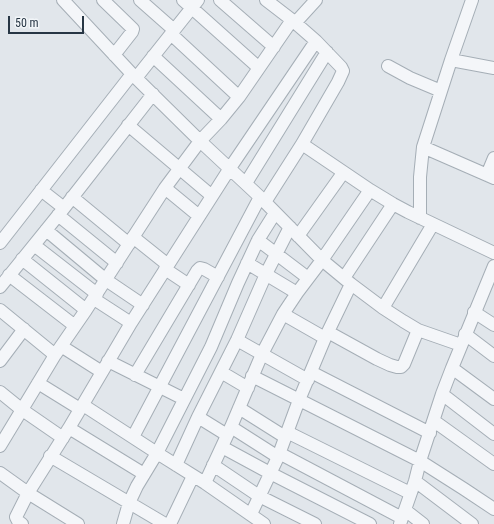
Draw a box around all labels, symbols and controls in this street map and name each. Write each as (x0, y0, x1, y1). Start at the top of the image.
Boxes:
scale bar (10, 8, 86, 34)
text: 50 m (15, 16, 39, 30)

